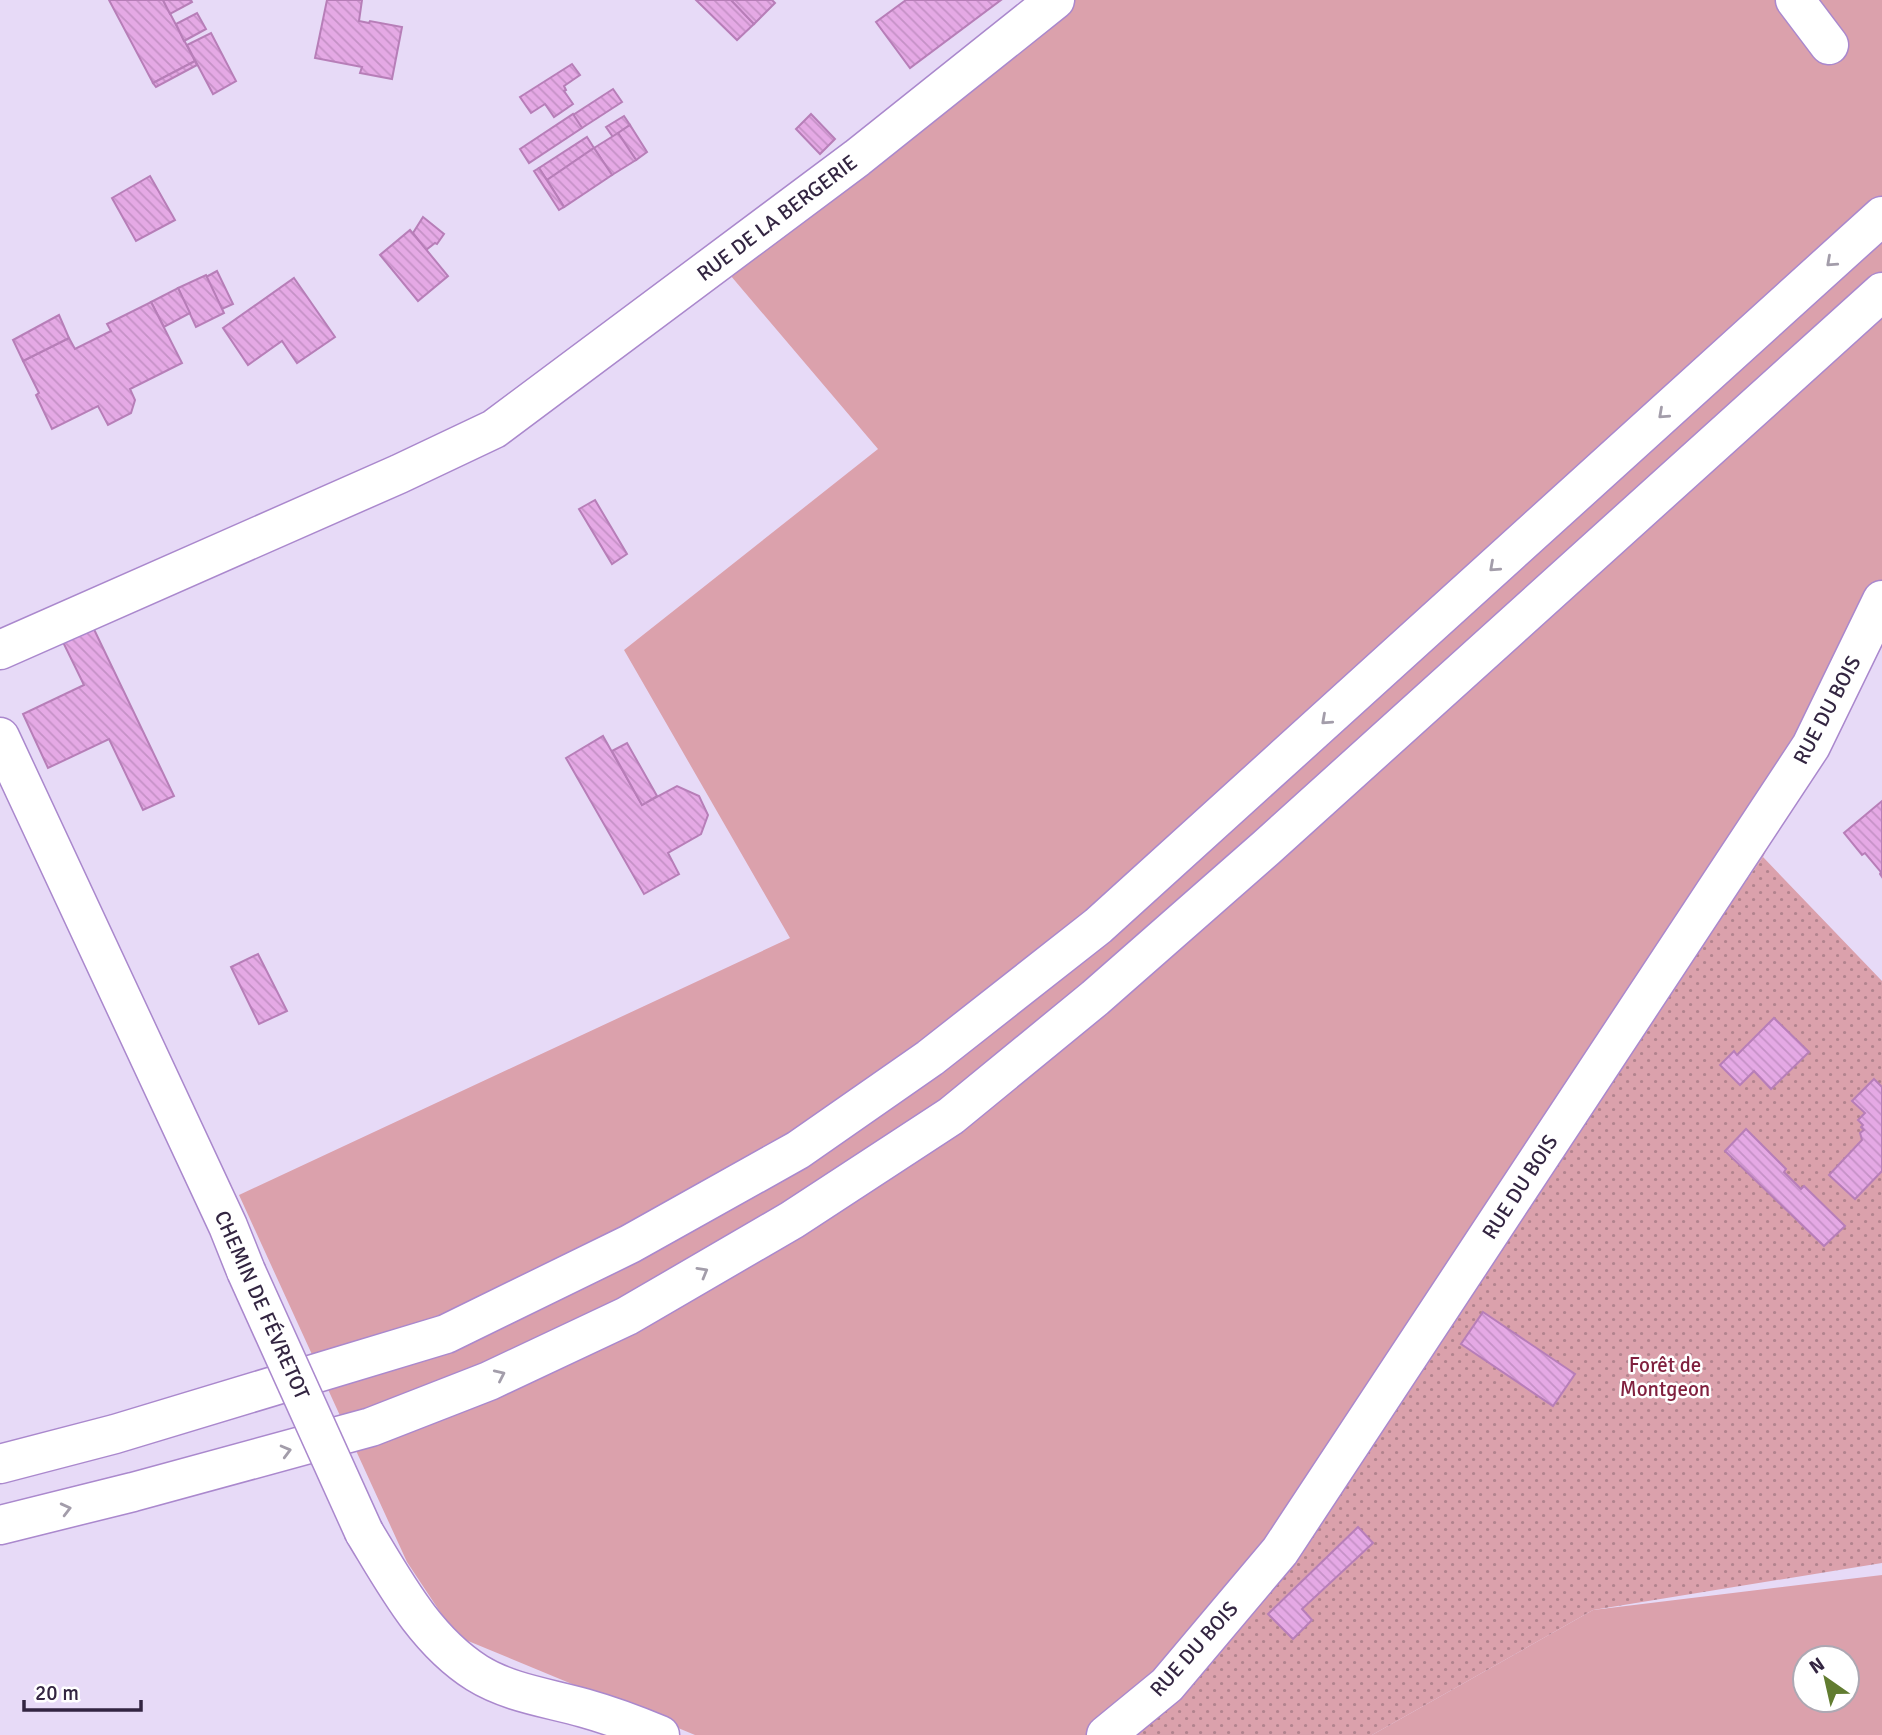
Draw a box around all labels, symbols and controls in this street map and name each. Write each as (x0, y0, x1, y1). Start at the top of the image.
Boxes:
street label: RUE DE LA BERGERIE (692, 149, 862, 287)
one-way arrow (1827, 253, 1840, 266)
one-way arrow (1658, 406, 1671, 418)
one-way arrow (1489, 559, 1502, 571)
street label: RUE DU BOIS (1788, 651, 1866, 769)
one-way arrow (1321, 712, 1334, 724)
street label: RUE DU BOIS (1477, 1130, 1563, 1244)
street label: CHEMIN DE FÉVRETOT (209, 1207, 316, 1404)
one-way arrow (695, 1267, 708, 1280)
park label: Forêt de Montgeon (1620, 1352, 1710, 1402)
one-way arrow (493, 1369, 506, 1383)
one-way arrow (280, 1444, 292, 1459)
one-way arrow (60, 1502, 72, 1517)
street label: RUE DU BOIS (1144, 1596, 1244, 1702)
north arrow (1791, 1644, 1861, 1714)
text: N (1805, 1652, 1829, 1679)
scale bar (24, 1668, 142, 1712)
text: 20 m (35, 1680, 79, 1706)

